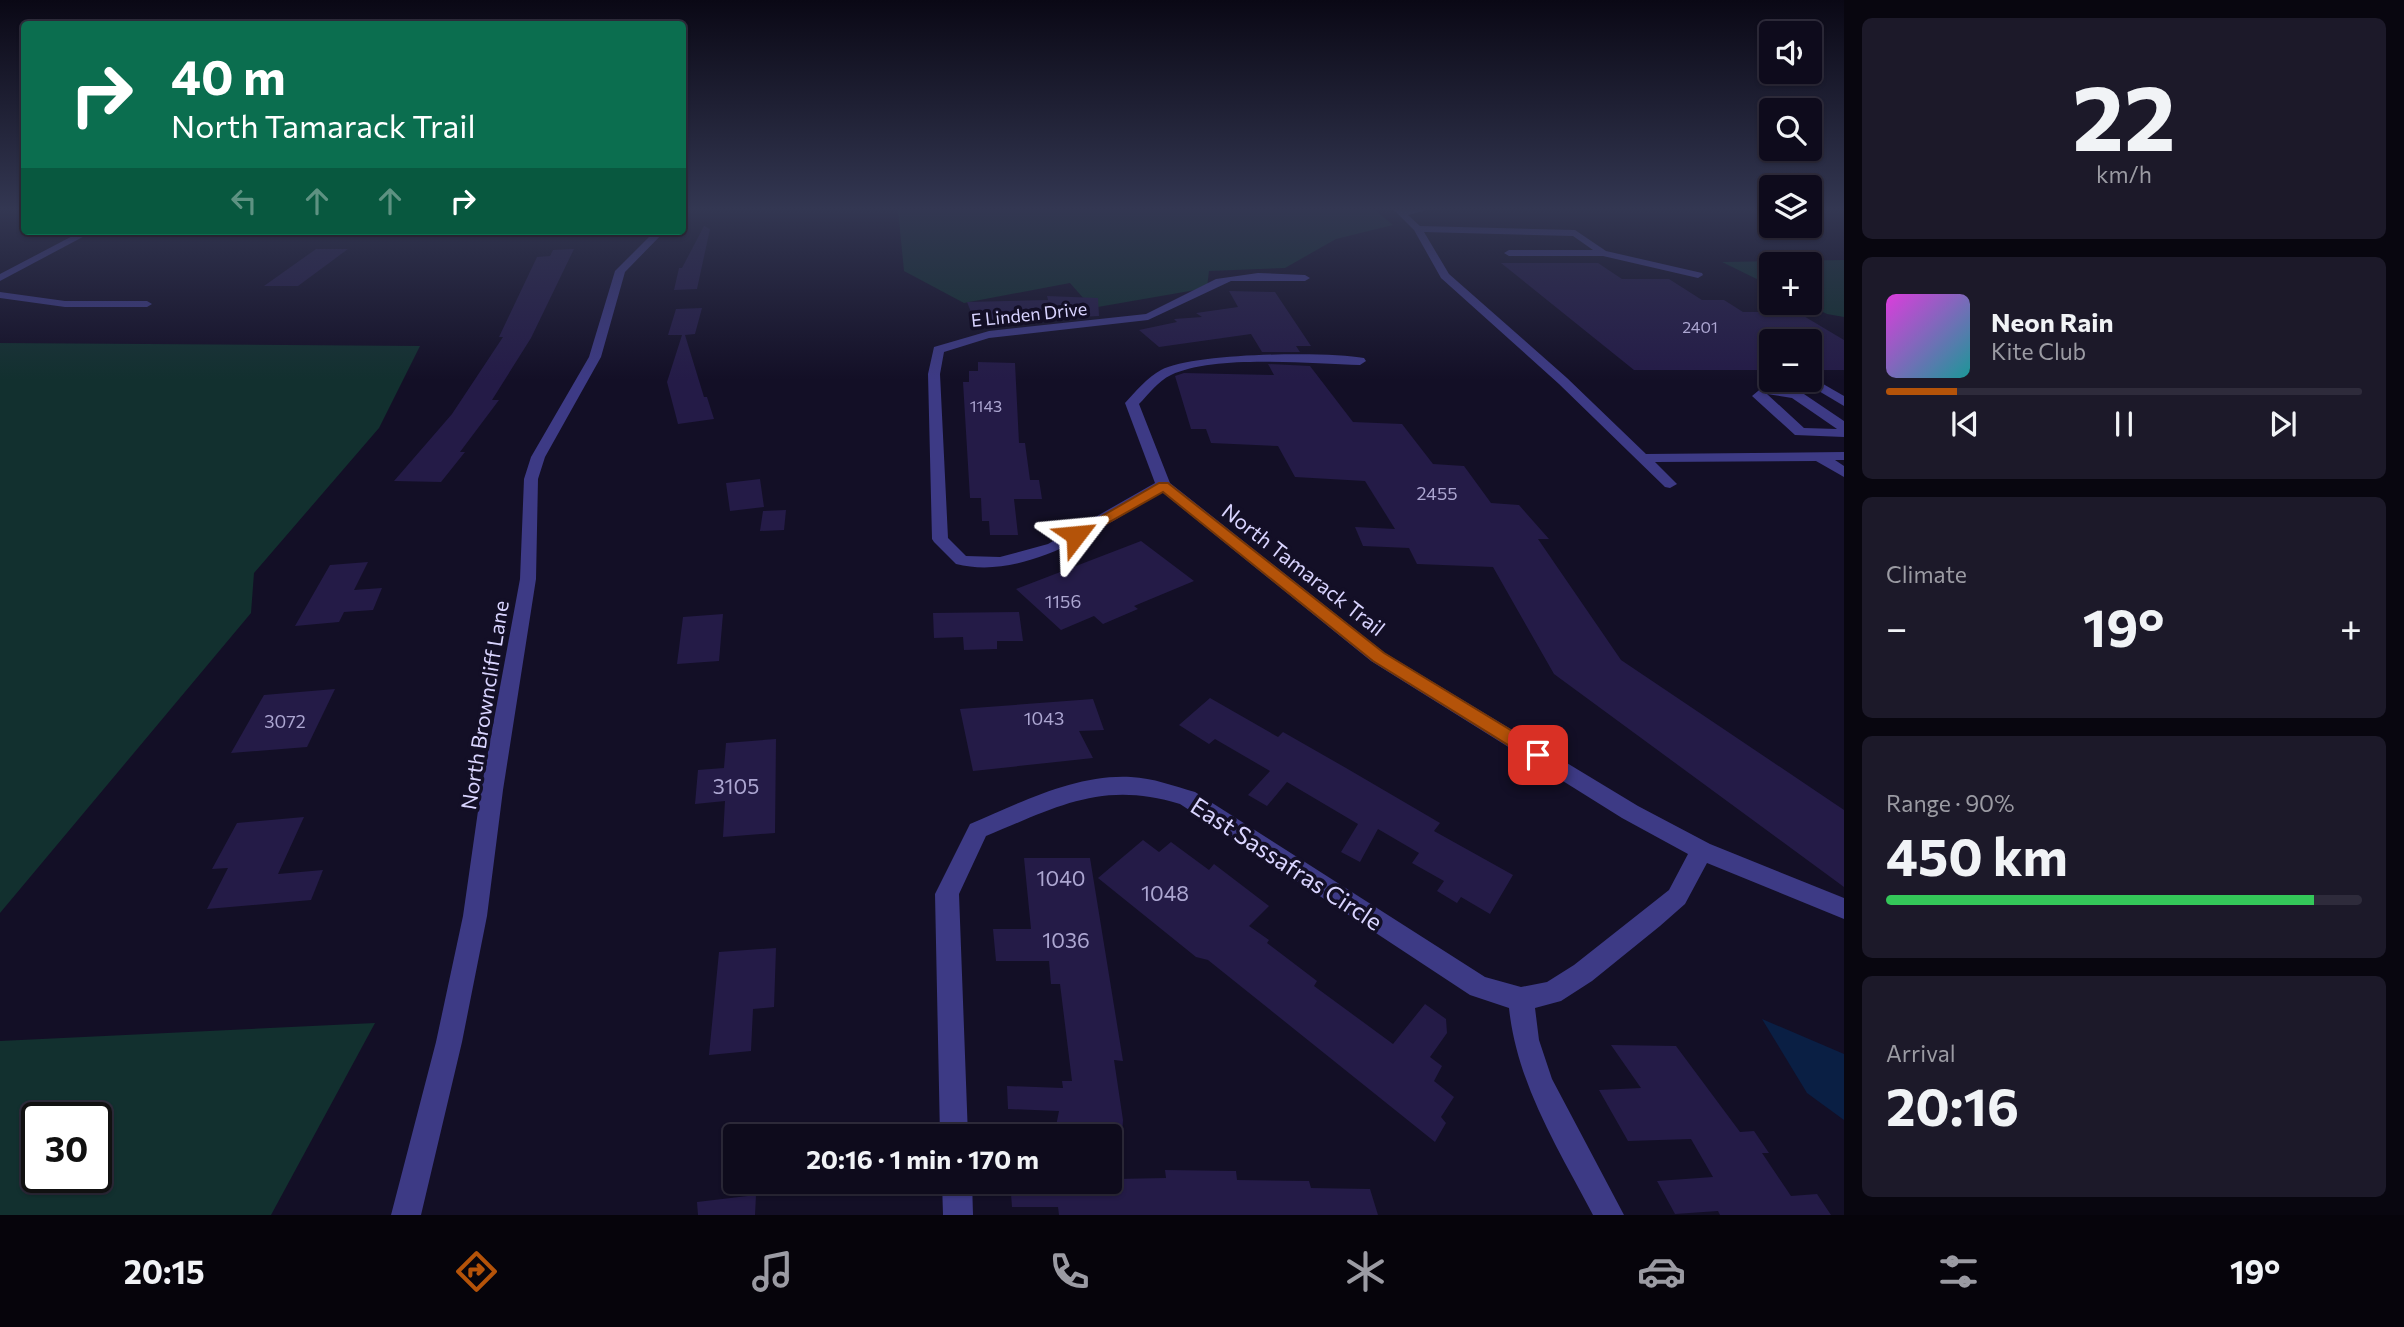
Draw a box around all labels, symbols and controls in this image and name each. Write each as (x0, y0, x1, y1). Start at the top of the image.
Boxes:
map controls (1759, 21, 1822, 392)
button: sound (1759, 21, 1822, 84)
text: 40 m (171, 45, 286, 105)
icon: right (56, 49, 147, 140)
text: 22 (2072, 58, 2176, 170)
button: search (1759, 98, 1822, 161)
text: North Tamarack Trail (171, 105, 476, 145)
text: km/h (2096, 160, 2152, 188)
button: layers (1759, 175, 1822, 238)
icon: left (225, 182, 263, 220)
icon: ahead (298, 182, 336, 220)
icon: ahead (371, 182, 409, 220)
icon: right (444, 182, 482, 220)
button: + (1759, 252, 1822, 315)
street label: E Linden Drive (970, 297, 1088, 331)
text: Neon Rain (1991, 306, 2114, 337)
house number: 2401 (1682, 317, 1718, 336)
button: − (1759, 329, 1822, 392)
text: Kite Club (1991, 337, 2086, 365)
house number: 1143 (970, 396, 1002, 415)
icon: previous (1946, 405, 1984, 443)
icon: pause (2105, 405, 2143, 443)
icon: next (2264, 405, 2302, 443)
house number: 2455 (1416, 482, 1458, 504)
position arrow (1039, 498, 1113, 572)
street label: North Tamarack Trail (1218, 498, 1390, 640)
text: Climate (1886, 560, 1967, 588)
house number: 1156 (1045, 590, 1081, 612)
text: 19° (2083, 594, 2164, 658)
street label: North Browncliff Lane (455, 599, 513, 811)
text: − (1886, 603, 1908, 650)
text: + (2340, 603, 2362, 650)
house number: 1043 (1024, 707, 1064, 729)
house number: 3072 (264, 710, 306, 732)
pin (1508, 725, 1568, 785)
icon: arrive (1519, 736, 1557, 774)
house number: 3105 (713, 773, 759, 798)
text: Range · 90% (1886, 789, 2014, 817)
street label: East Sassafras Circle (1186, 790, 1388, 936)
text: 450 km (1886, 823, 2068, 887)
house number: 1040 (1037, 865, 1085, 890)
house number: 1048 (1141, 880, 1189, 905)
house number: 1036 (1042, 927, 1090, 952)
text: Arrival (1886, 1039, 1956, 1067)
text: 20:16 (1886, 1073, 2019, 1137)
speed limit sign: 30 (21, 1102, 112, 1193)
text: 20:16 · 1 min · 170 m (806, 1143, 1039, 1174)
icon: directions (452, 1247, 501, 1296)
icon: music (748, 1247, 797, 1296)
icon: phone (1045, 1247, 1094, 1296)
icon: climate (1341, 1247, 1390, 1296)
icon: car (1637, 1247, 1686, 1296)
icon: filters (1934, 1247, 1983, 1296)
text: 20:15 (124, 1251, 205, 1291)
text: 19° (2230, 1251, 2280, 1291)

